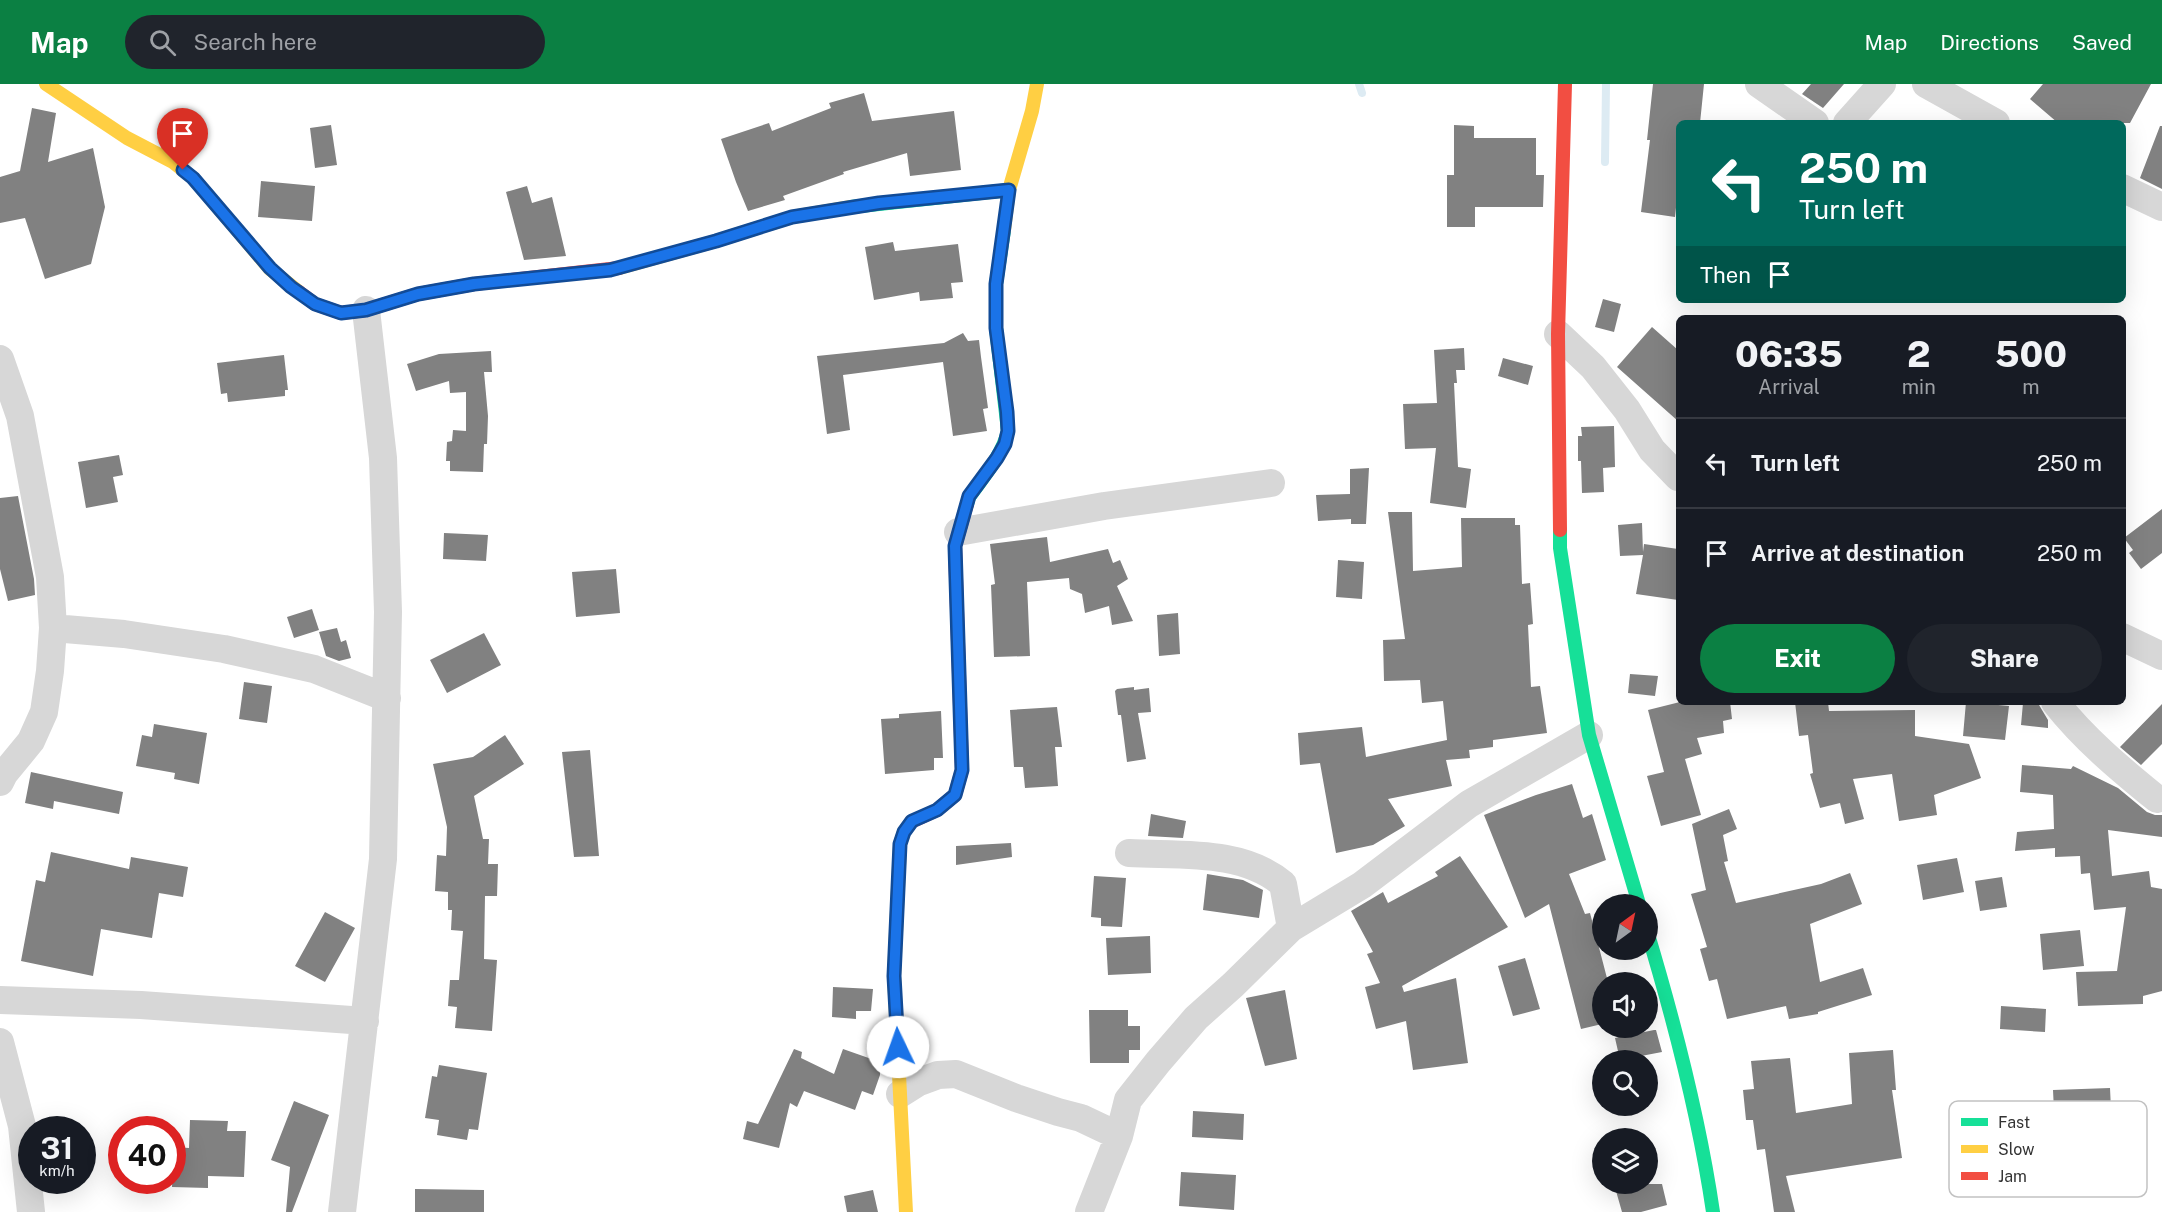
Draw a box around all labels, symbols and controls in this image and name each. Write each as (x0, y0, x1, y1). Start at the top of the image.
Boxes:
search box (125, 15, 545, 69)
text: Map (30, 26, 89, 59)
icon: search (146, 26, 179, 59)
text: Search here (194, 29, 317, 55)
text: Map (1865, 30, 1907, 55)
text: Directions (1940, 30, 2039, 55)
text: Saved (2072, 30, 2132, 55)
pin (157, 108, 208, 170)
icon: arrive (166, 117, 199, 150)
text: 250 m (1799, 143, 1928, 192)
icon: left (1700, 144, 1778, 222)
text: Turn left (1799, 193, 1905, 225)
icon: arrive (1763, 258, 1796, 291)
text: Then (1700, 262, 1751, 288)
text: 06:35 (1735, 333, 1843, 375)
text: 2 (1907, 333, 1931, 375)
text: 500 (1995, 333, 2067, 375)
text: Arrival (1758, 375, 1820, 399)
text: min (1902, 375, 1936, 399)
text: m (2022, 375, 2040, 399)
icon: left (1700, 447, 1733, 480)
text: Turn left (1751, 450, 1840, 476)
text: 250 m (2037, 450, 2102, 476)
icon: arrive (1700, 537, 1733, 570)
text: Arrive at destination (1751, 540, 1964, 566)
text: 250 m (2037, 540, 2102, 566)
button: Exit (1700, 624, 1895, 693)
button: Share (1907, 624, 2102, 693)
north arrow (1592, 894, 1658, 960)
map controls (1592, 894, 1658, 1194)
button: sound (1592, 972, 1658, 1038)
position arrow (866, 1015, 930, 1079)
button: search (1592, 1050, 1658, 1116)
legend (1949, 1101, 2147, 1197)
text: Fast (1998, 1113, 2030, 1132)
speed limit sign: 40 (108, 1116, 186, 1194)
button: layers (1592, 1128, 1658, 1194)
text: 31 (41, 1130, 73, 1166)
text: Slow (1998, 1140, 2035, 1159)
text: km/h (39, 1162, 75, 1179)
text: Jam (1998, 1167, 2027, 1186)

